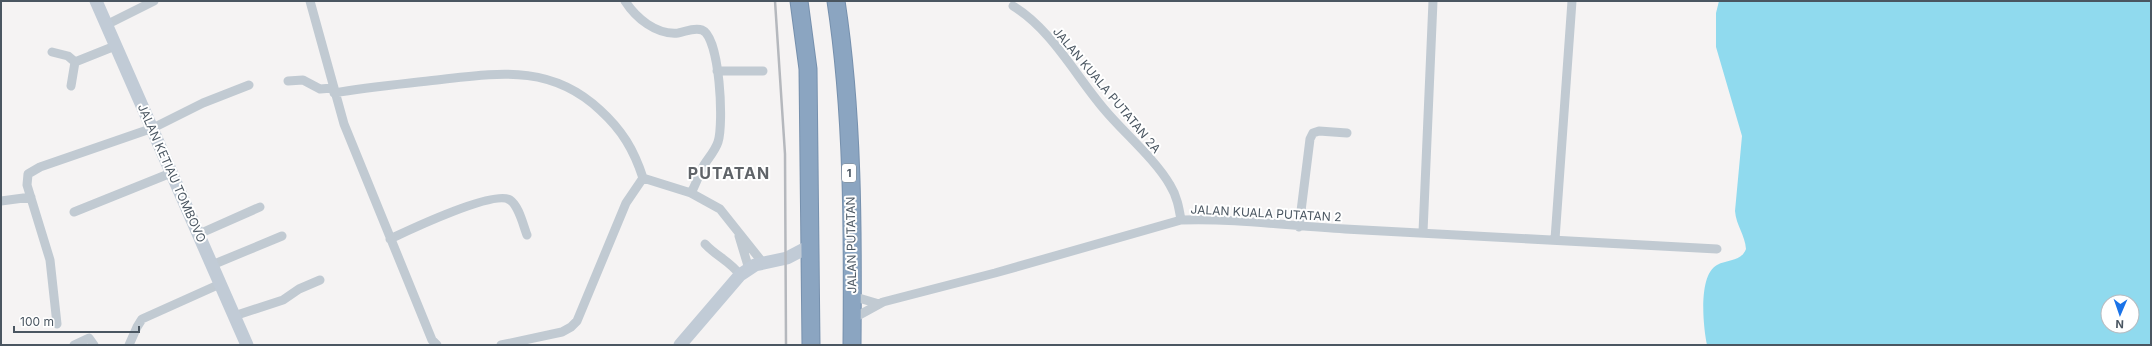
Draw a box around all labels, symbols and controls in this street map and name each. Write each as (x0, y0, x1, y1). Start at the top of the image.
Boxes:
street label: JALAN KUALA PUTATAN 2A (1050, 24, 1164, 156)
street label: JALAN KETIAU TOMBOVO (135, 101, 209, 245)
district label: PUTATAN (688, 163, 770, 183)
road number: 1 (842, 164, 856, 182)
street label: JALAN PUTATAN (843, 196, 859, 294)
street label: JALAN KUALA PUTATAN 2 (1190, 202, 1342, 224)
north arrow (2100, 294, 2140, 334)
scale bar (14, 308, 139, 334)
text: 100 m (20, 314, 54, 329)
text: N (2115, 317, 2124, 331)

